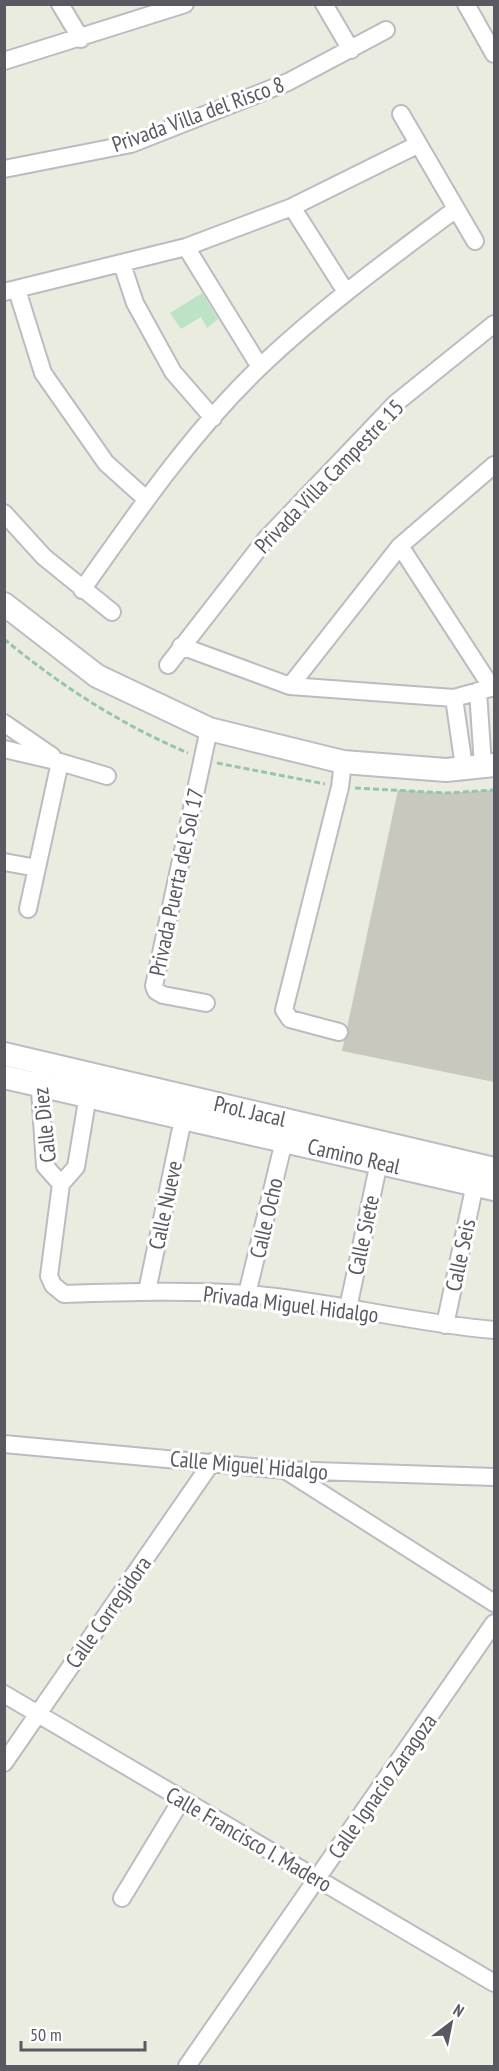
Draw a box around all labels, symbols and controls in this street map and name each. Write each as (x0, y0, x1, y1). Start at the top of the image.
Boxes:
street label: Privada Villa del Risco 8 (108, 70, 288, 158)
street label: Privada Villa Campestre 15 (248, 393, 410, 559)
street label: Privada Puerta del Sol 17 (142, 785, 210, 979)
street label: Calle Diez (26, 1086, 62, 1164)
street label: Prol. Jacal (211, 1089, 290, 1133)
street label: Camino Real (305, 1132, 404, 1180)
street label: Calle Nueve (142, 1158, 188, 1252)
street label: Calle Ocho (243, 1175, 289, 1261)
street label: Calle Siete (341, 1193, 385, 1277)
street label: Calle Seis (439, 1216, 481, 1294)
street label: Privada Miguel Hidalgo (202, 1279, 380, 1329)
street label: Calle Miguel Hidalgo (169, 1444, 329, 1486)
street label: Calle Corregidora (59, 1550, 157, 1674)
street label: Calle Ignacio Zaragoza (322, 1708, 442, 1864)
street label: Calle Francisco I. Madero (161, 1780, 337, 1898)
north arrow (421, 1993, 481, 2053)
text: N (450, 2000, 468, 2021)
scale bar (21, 2014, 146, 2052)
text: 50 m (30, 2023, 62, 2046)

